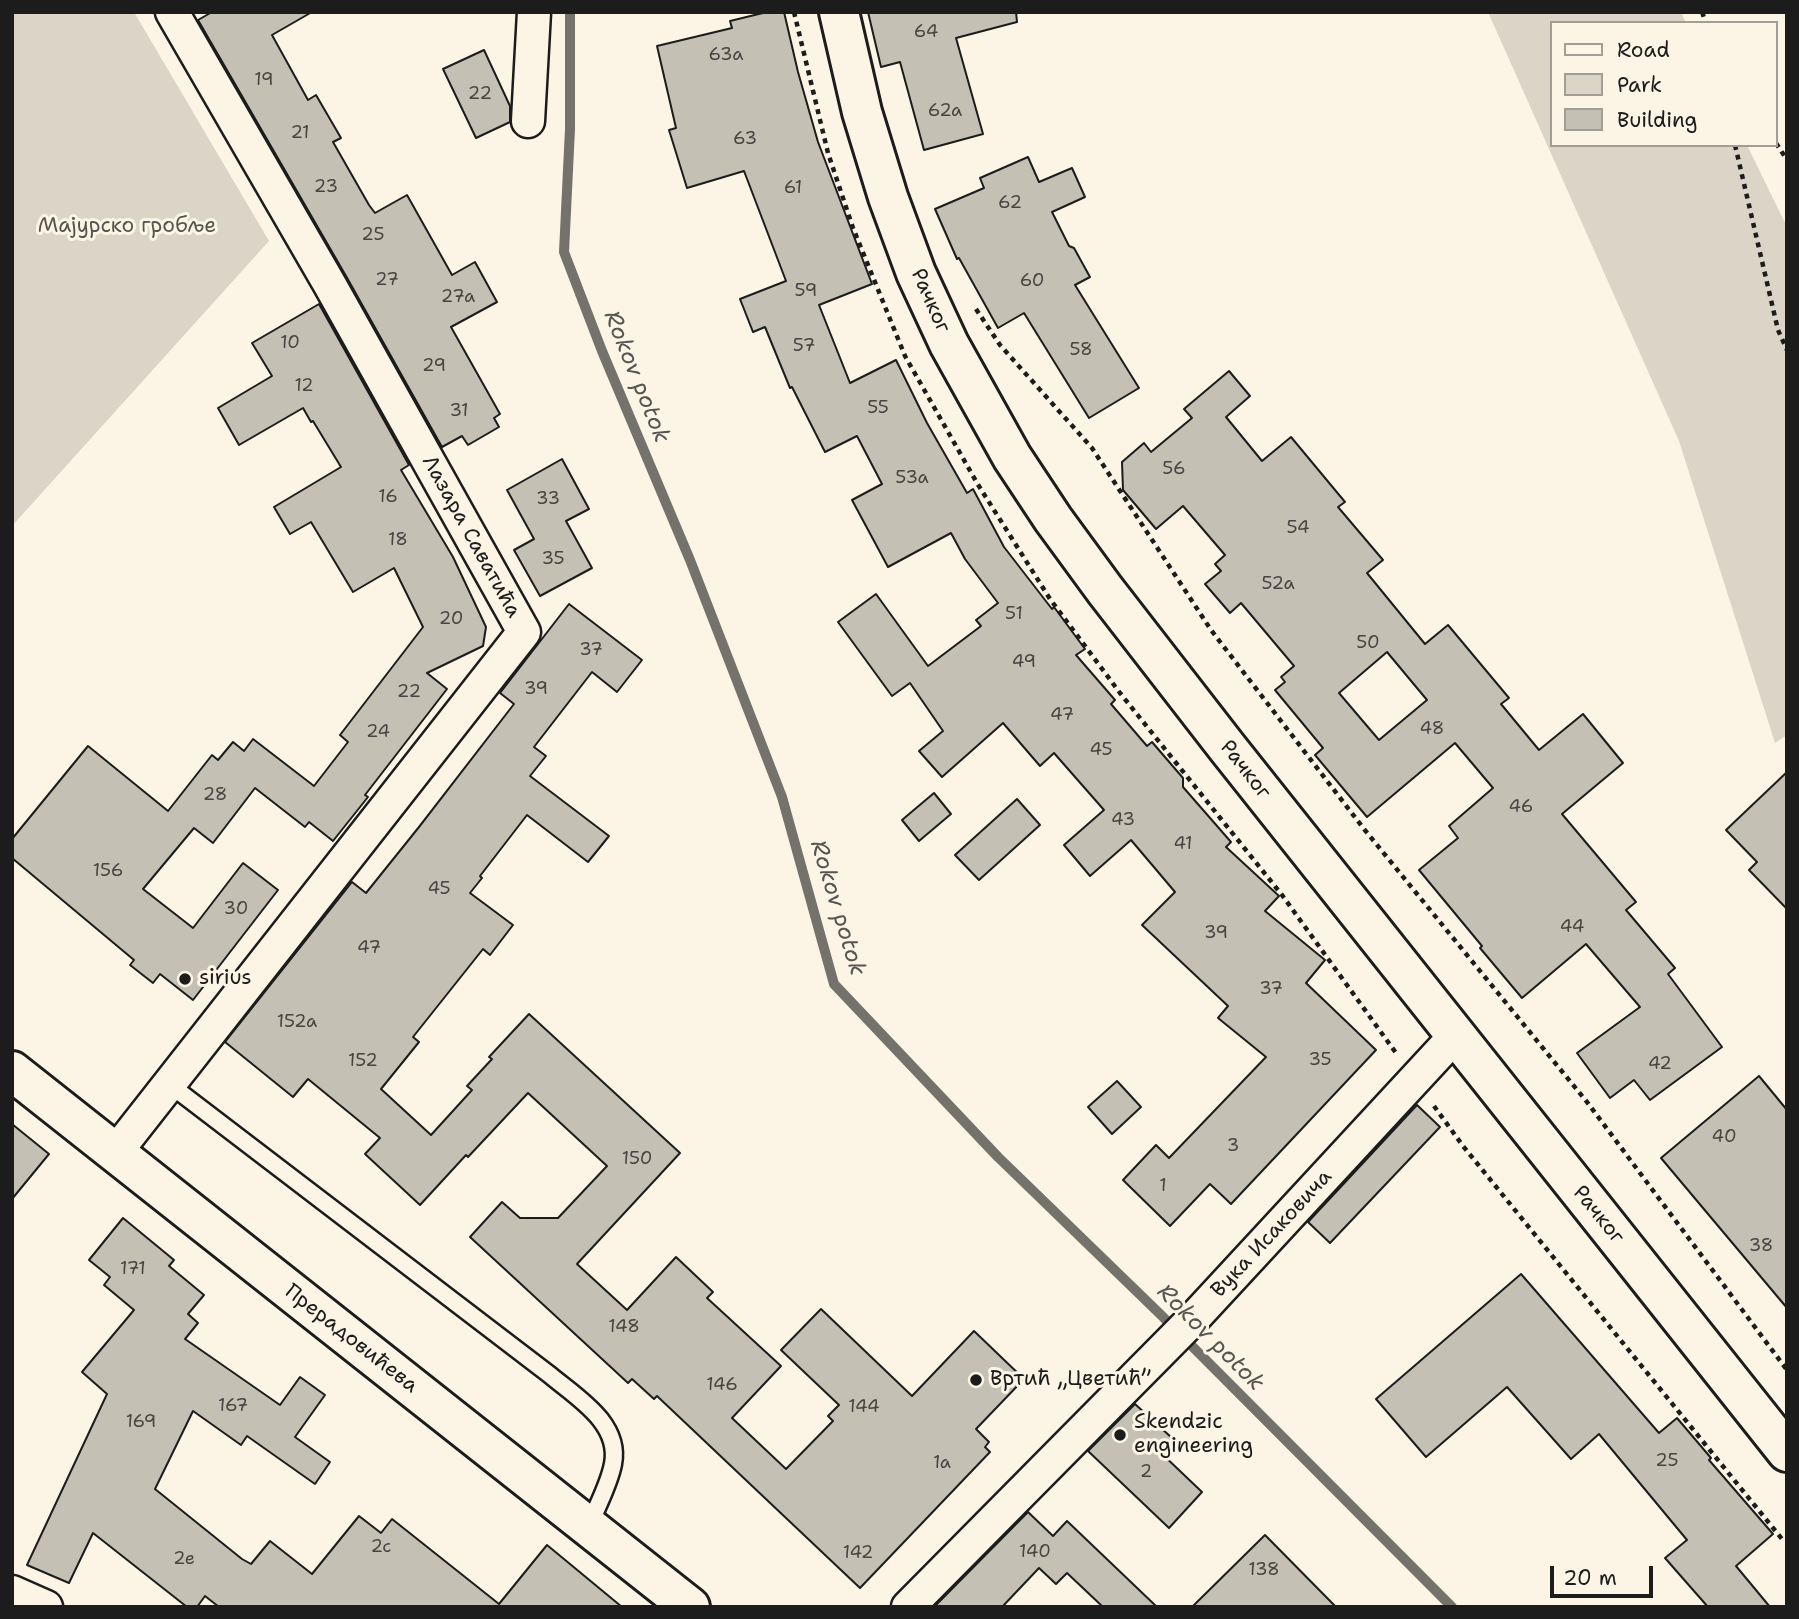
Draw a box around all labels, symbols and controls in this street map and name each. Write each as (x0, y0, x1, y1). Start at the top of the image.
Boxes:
house number: 64 (914, 21, 938, 43)
legend (1550, 21, 1778, 147)
text: Road (1617, 36, 1670, 64)
house number: 63a (709, 44, 743, 66)
house number: 19 (254, 69, 274, 91)
text: Park (1617, 71, 1662, 99)
house number: 22 (468, 83, 492, 105)
house number: 62a (928, 100, 962, 122)
text: Building (1617, 106, 1697, 134)
house number: 21 (290, 122, 310, 144)
house number: 63 (733, 128, 757, 150)
house number: 23 (314, 176, 338, 198)
house number: 61 (784, 177, 802, 199)
house number: 62 (998, 192, 1022, 214)
park label: Мајурско гробље (38, 214, 216, 240)
house number: 25 (361, 224, 385, 246)
street label: Рачког (905, 265, 955, 337)
house number: 27 (375, 269, 399, 291)
house number: 60 (1020, 270, 1044, 292)
house number: 59 (795, 280, 817, 302)
house number: 27a (441, 286, 475, 308)
water label: Rokov potok (597, 307, 675, 447)
house number: 10 (280, 332, 300, 354)
house number: 57 (793, 335, 815, 357)
house number: 58 (1069, 339, 1093, 361)
house number: 29 (422, 355, 446, 377)
house number: 12 (294, 375, 314, 397)
house number: 55 (867, 397, 889, 419)
house number: 31 (449, 400, 469, 422)
street label: Лазара Саватића (416, 452, 526, 622)
house number: 56 (1162, 458, 1186, 480)
house number: 53a (895, 467, 929, 489)
house number: 16 (378, 486, 398, 508)
house number: 33 (536, 488, 560, 510)
house number: 54 (1286, 517, 1310, 539)
house number: 18 (388, 529, 408, 551)
house number: 35 (541, 548, 565, 570)
house number: 52a (1261, 573, 1295, 595)
house number: 51 (1005, 603, 1023, 625)
house number: 20 (439, 608, 463, 630)
house number: 50 (1356, 632, 1380, 654)
house number: 37 (579, 639, 603, 661)
house number: 49 (1012, 651, 1036, 673)
house number: 39 (524, 678, 548, 700)
house number: 22 (397, 681, 421, 703)
house number: 47 (1050, 704, 1074, 726)
house number: 48 (1420, 718, 1444, 740)
house number: 24 (366, 721, 390, 743)
street label: Рачког (1214, 736, 1276, 804)
house number: 45 (1089, 739, 1113, 761)
house number: 28 (203, 784, 227, 806)
house number: 46 (1509, 796, 1533, 818)
house number: 43 (1111, 809, 1135, 831)
house number: 41 (1173, 833, 1193, 855)
water label: Rokov potok (803, 837, 871, 979)
house number: 156 (93, 860, 123, 882)
house number: 45 (427, 878, 451, 900)
house number: 30 (224, 898, 248, 920)
house number: 44 (1560, 916, 1584, 938)
house number: 39 (1204, 922, 1228, 944)
house number: 47 (357, 937, 381, 959)
place label: sirius (199, 966, 252, 992)
marker: sirius (177, 971, 193, 987)
house number: 37 (1259, 978, 1283, 1000)
house number: 152a (277, 1011, 317, 1033)
house number: 35 (1308, 1049, 1332, 1071)
house number: 152 (348, 1050, 378, 1072)
house number: 42 (1648, 1053, 1672, 1075)
house number: 40 (1711, 1126, 1737, 1148)
house number: 3 (1227, 1135, 1239, 1157)
house number: 150 (622, 1148, 652, 1170)
street label: Вука Исаковича (1206, 1165, 1338, 1303)
house number: 1 (1159, 1175, 1167, 1197)
street label: Рачког (1567, 1181, 1629, 1249)
house number: 38 (1749, 1235, 1773, 1257)
house number: 171 (120, 1258, 146, 1280)
street label: Прерадовићева (279, 1279, 423, 1399)
water label: Rokov potok (1151, 1279, 1269, 1397)
house number: 148 (608, 1316, 640, 1338)
place label: Вртић „Цветић” (990, 1367, 1151, 1393)
marker: Вртић „Цветић” (968, 1372, 984, 1388)
house number: 146 (706, 1374, 738, 1396)
house number: 167 (218, 1395, 248, 1417)
house number: 144 (848, 1396, 880, 1418)
place label: Skendzic engineering (1134, 1410, 1253, 1460)
house number: 169 (126, 1411, 156, 1433)
marker: Skendzic engineering (1112, 1427, 1128, 1443)
house number: 25 (1655, 1450, 1679, 1472)
house number: 1a (933, 1452, 951, 1474)
house number: 2 (1140, 1461, 1152, 1483)
house number: 2c (371, 1536, 391, 1558)
house number: 140 (1019, 1541, 1051, 1563)
house number: 142 (843, 1542, 873, 1564)
house number: 2e (173, 1548, 195, 1570)
scale bar (1554, 1552, 1657, 1596)
house number: 138 (1248, 1559, 1280, 1581)
text: 20 m (1563, 1564, 1617, 1592)

